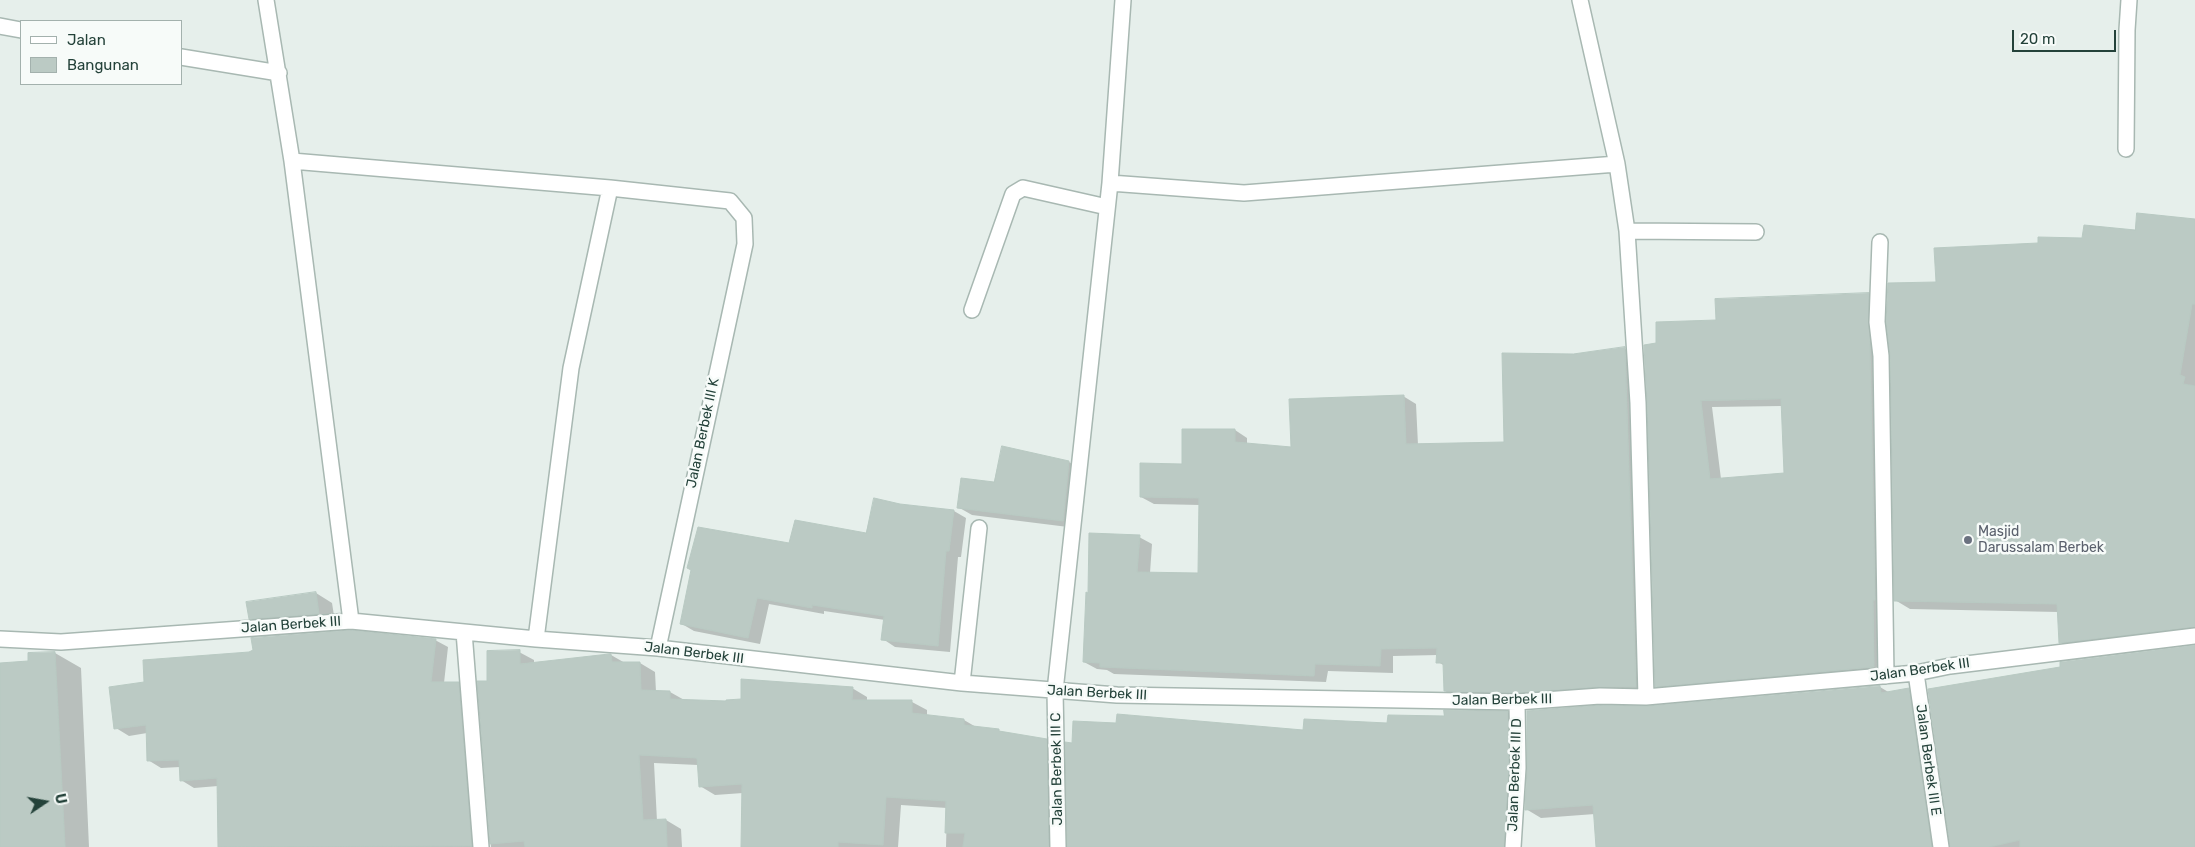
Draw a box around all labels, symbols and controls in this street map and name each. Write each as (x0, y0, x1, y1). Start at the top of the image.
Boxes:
legend (20, 20, 182, 85)
scale bar (2015, 20, 2119, 52)
text: 20 m (2020, 30, 2055, 48)
text: Jalan (67, 31, 106, 49)
text: Bangunan (67, 56, 139, 74)
street label: Jalan Berbek III K (683, 376, 723, 490)
place label: Masjid Darussalam Berbek (1978, 524, 2104, 556)
marker: Masjid Darussalam Berbek (1962, 534, 1974, 546)
street label: Jalan Berbek III (240, 613, 342, 637)
street label: Jalan Berbek III (643, 639, 745, 667)
street label: Jalan Berbek III (1869, 655, 1971, 685)
street label: Jalan Berbek III (1046, 682, 1148, 704)
street label: Jalan Berbek III (1452, 691, 1552, 709)
street label: Jalan Berbek III E (1912, 703, 1944, 817)
street label: Jalan Berbek III C (1048, 712, 1066, 826)
street label: Jalan Berbek III D (1505, 718, 1525, 832)
north arrow (20, 777, 70, 827)
text: U (51, 792, 70, 806)

